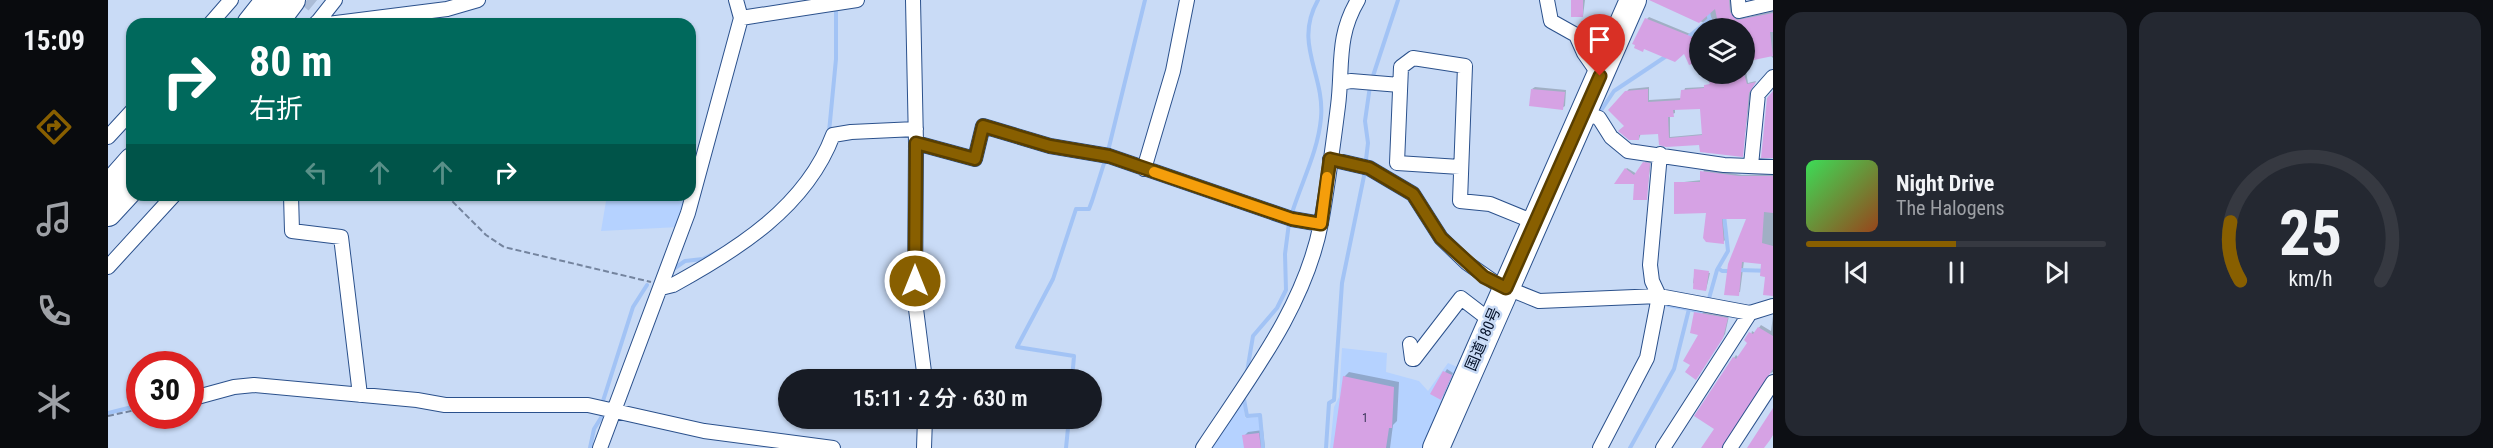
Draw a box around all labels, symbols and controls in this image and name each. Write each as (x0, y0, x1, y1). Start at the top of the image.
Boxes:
pin (1574, 14, 1625, 76)
map controls (1689, 18, 1755, 84)
button: layers (1689, 18, 1755, 84)
icon: arrive (1583, 23, 1616, 56)
text: 15:09 (23, 25, 85, 57)
text: 80 m (249, 37, 332, 86)
icon: right (150, 42, 228, 120)
text: 右折 (249, 93, 303, 125)
icon: directions (33, 106, 75, 148)
icon: left (300, 156, 333, 189)
icon: ahead (363, 156, 396, 189)
icon: ahead (426, 156, 459, 189)
icon: right (489, 156, 522, 189)
text: Night Drive (1896, 171, 1994, 196)
text: The Halogens (1896, 196, 2005, 220)
text: 25 (2278, 197, 2342, 270)
icon: music (33, 198, 75, 240)
position arrow (883, 249, 947, 313)
icon: previous (1840, 256, 1873, 289)
icon: pause (1940, 256, 1973, 289)
icon: next (2040, 256, 2073, 289)
text: km/h (2288, 266, 2332, 291)
icon: phone (33, 290, 75, 332)
street label: 国道180号 (1462, 305, 1504, 373)
speed limit sign: 30 (126, 351, 204, 429)
icon: climate (33, 381, 75, 423)
text: 15:11 · 2 分 · 630 m (852, 386, 1028, 411)
house number: 1 (1362, 411, 1368, 425)

